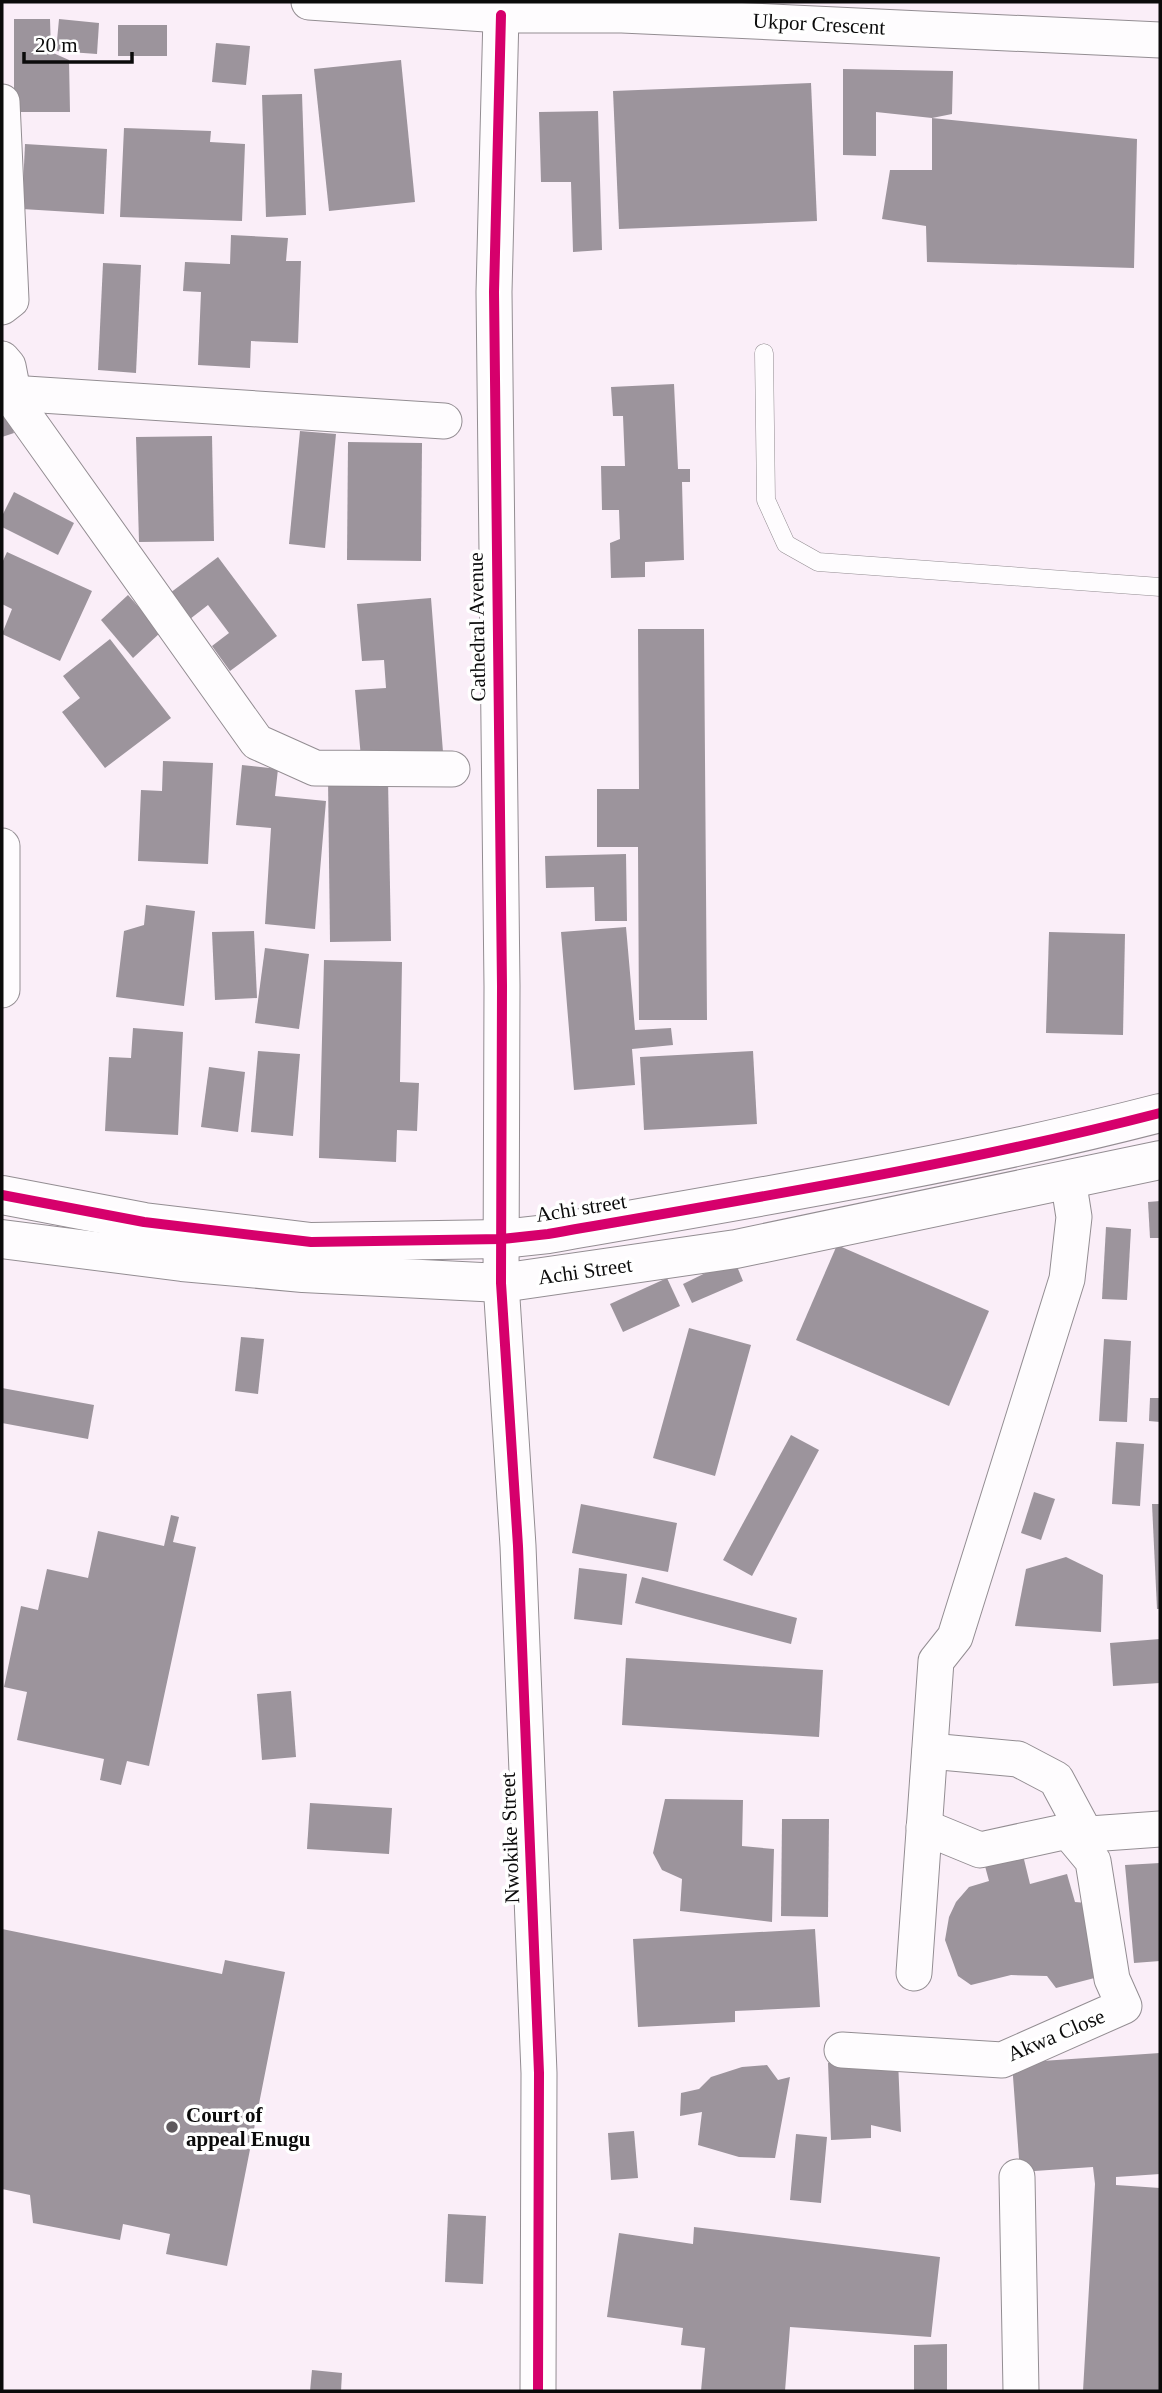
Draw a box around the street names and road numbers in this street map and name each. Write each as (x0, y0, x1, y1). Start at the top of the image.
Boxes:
street label: Ukpor Crescent (752, 9, 886, 39)
street label: Cathedral Avenue (464, 552, 490, 702)
street label: Achi street (534, 1189, 628, 1227)
street label: Achi Street (536, 1252, 634, 1289)
street label: Nwokike Street (496, 1772, 524, 1904)
street label: Akwa Close (1004, 2004, 1108, 2066)

